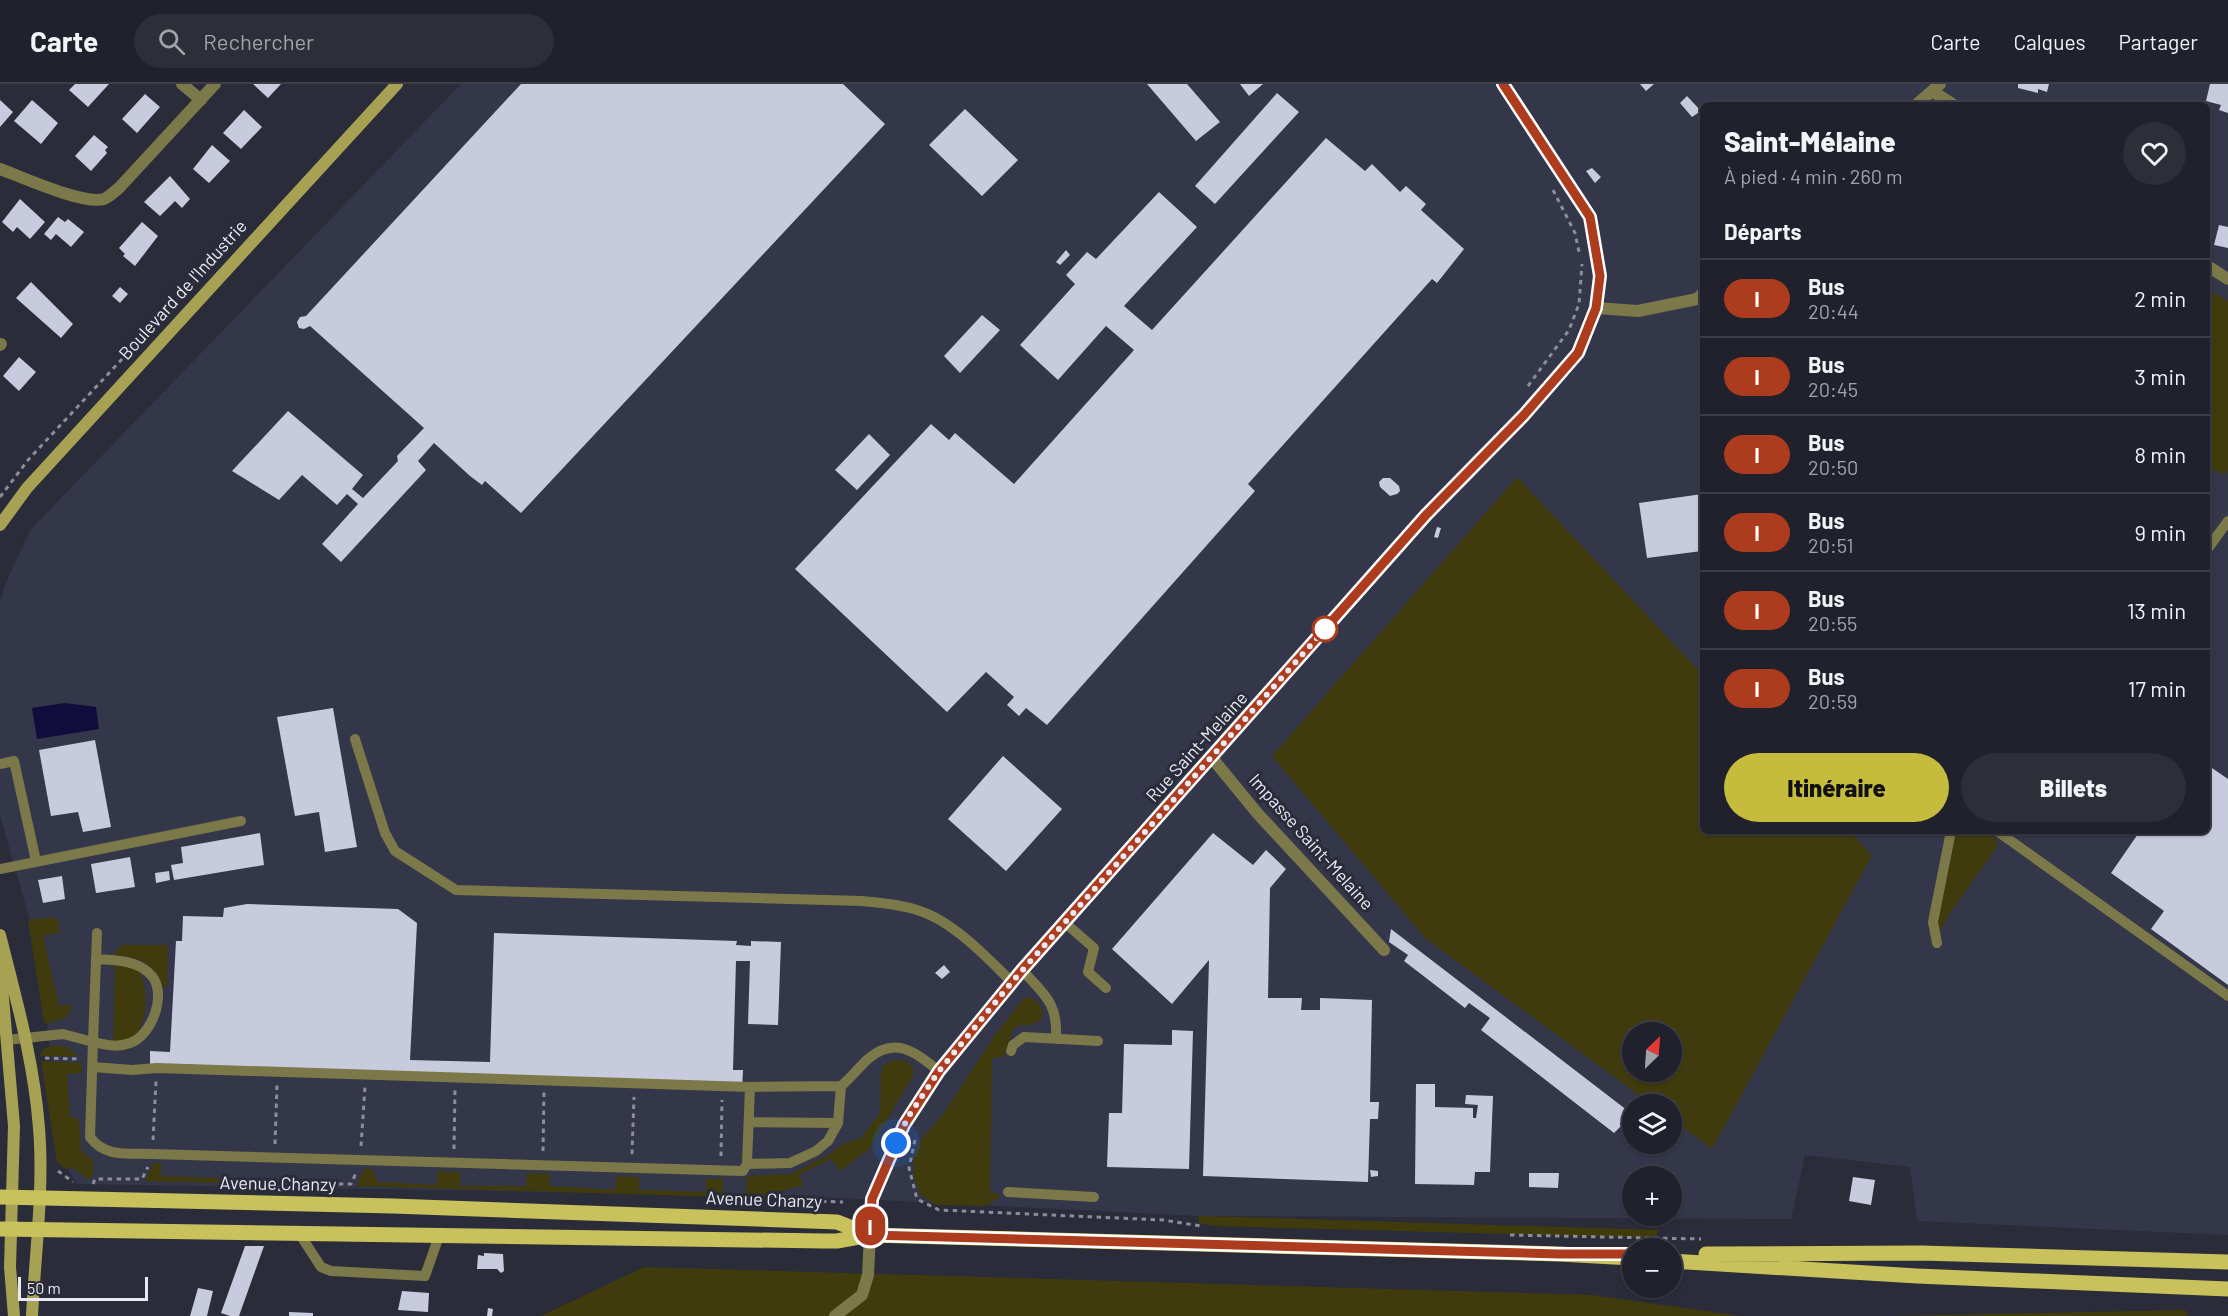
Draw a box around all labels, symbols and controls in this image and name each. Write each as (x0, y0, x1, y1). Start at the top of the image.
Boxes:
search box (134, 14, 554, 68)
text: Carte (30, 24, 98, 58)
icon: search (155, 25, 188, 58)
text: Rechercher (203, 28, 314, 54)
text: Carte (1931, 29, 1980, 54)
text: Calques (2013, 29, 2086, 54)
text: Partager (2119, 29, 2198, 54)
button: heart (2123, 122, 2186, 185)
text: Saint-Mélaine (1724, 124, 1896, 158)
text: À pied · 4 min · 260 m (1724, 164, 1903, 188)
street label: Boulevard de l'Industrie (114, 215, 251, 364)
text: Départs (1724, 218, 1802, 244)
text: Bus (1808, 273, 1845, 299)
text: 2 min (2134, 285, 2186, 311)
text: I (1754, 286, 1760, 311)
text: 20:44 (1808, 299, 1859, 323)
text: Bus (1808, 351, 1845, 377)
text: 3 min (2135, 363, 2186, 389)
text: I (1754, 364, 1760, 389)
text: 20:45 (1808, 377, 1858, 401)
text: Bus (1808, 429, 1845, 455)
text: 8 min (2134, 441, 2186, 467)
text: I (1754, 442, 1760, 467)
text: 20:50 (1808, 455, 1858, 479)
text: Bus (1808, 507, 1845, 533)
text: 9 min (2134, 519, 2186, 545)
text: I (1754, 520, 1760, 545)
text: 20:51 (1808, 533, 1854, 557)
text: Bus (1808, 585, 1845, 611)
text: 13 min (2127, 597, 2186, 623)
text: I (1754, 598, 1760, 623)
text: 20:55 (1808, 611, 1857, 635)
unlabelled marker (1312, 616, 1338, 642)
text: Bus (1808, 663, 1845, 689)
text: 17 min (2128, 675, 2186, 701)
text: I (1754, 676, 1760, 701)
street label: Rue Saint-Melaine (1141, 687, 1252, 806)
text: 20:59 (1808, 689, 1858, 713)
button: Itinéraire (1724, 753, 1949, 822)
button: Billets (1961, 753, 2186, 822)
street label: Impasse Saint-Melaine (1245, 769, 1379, 914)
north arrow (1622, 1022, 1682, 1082)
map controls (1622, 1022, 1682, 1298)
button: layers (1622, 1094, 1682, 1154)
your location (881, 1128, 911, 1158)
button: + (1622, 1166, 1682, 1226)
street label: Avenue Chanzy (220, 1171, 337, 1195)
street label: Avenue Chanzy (705, 1186, 823, 1212)
line badge: I (850, 1206, 890, 1246)
text: I (867, 1214, 873, 1239)
button: − (1622, 1238, 1682, 1298)
scale bar (18, 1274, 148, 1302)
text: 50 m (27, 1278, 61, 1297)

